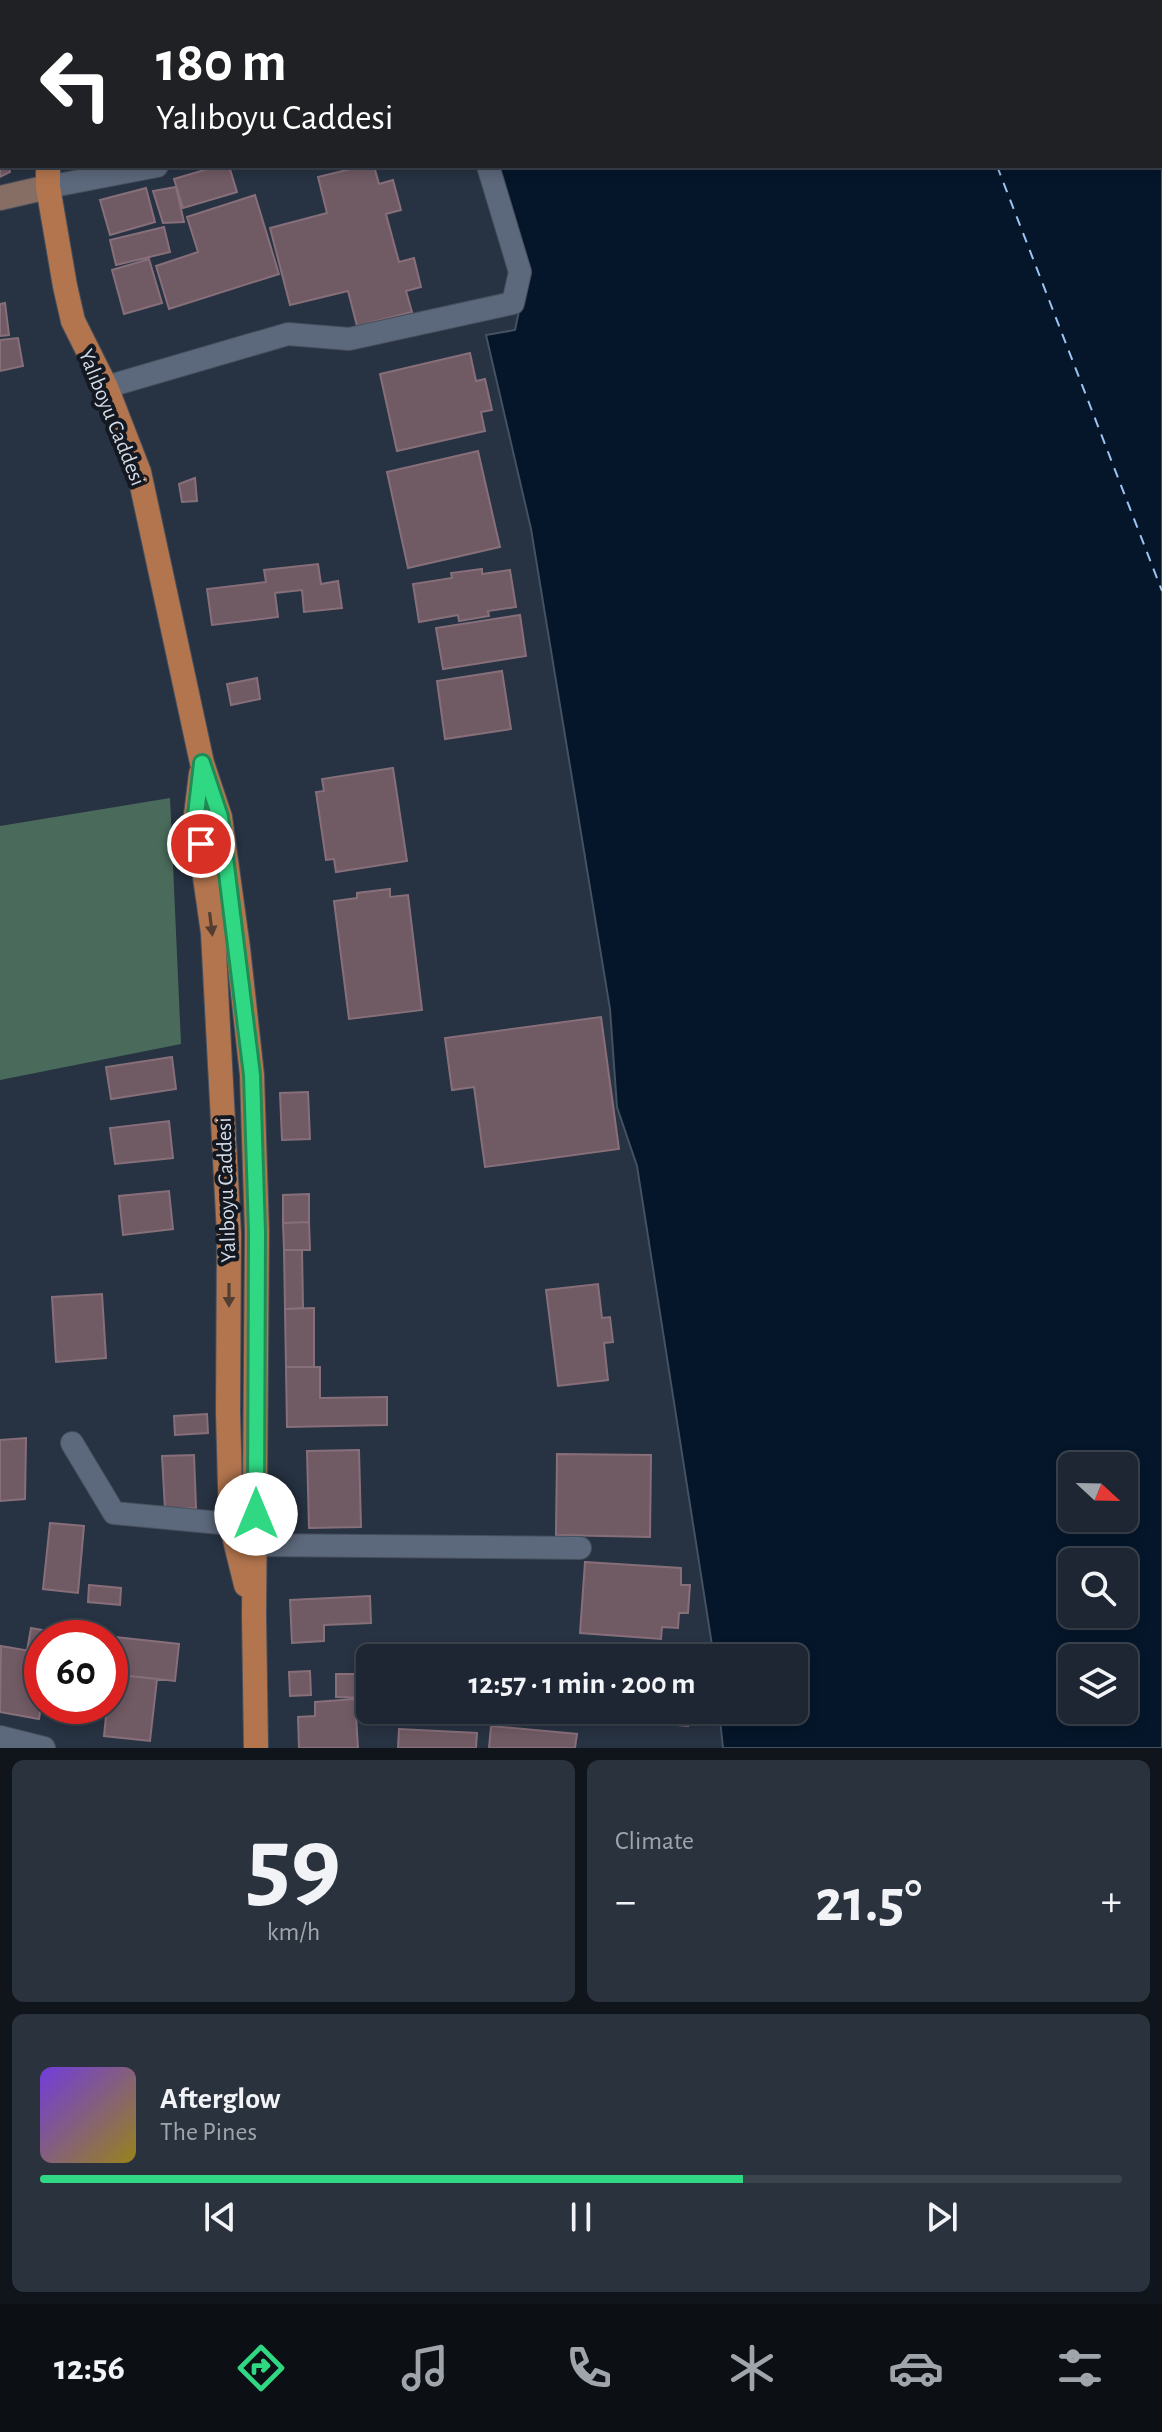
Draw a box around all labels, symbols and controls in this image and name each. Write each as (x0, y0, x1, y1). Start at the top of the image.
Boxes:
icon: left (24, 32, 128, 136)
text: 180 m (156, 35, 287, 91)
text: Yalıboyu Caddesi (156, 100, 394, 136)
street label: Yalıboyu Caddesi (75, 346, 149, 489)
pin (167, 810, 235, 878)
icon: arrive (179, 822, 223, 866)
one-way arrow (205, 912, 218, 937)
street label: Yalıboyu Caddesi (212, 1117, 240, 1263)
one-way arrow (222, 1283, 235, 1308)
north arrow (1058, 1452, 1138, 1532)
map controls (1058, 1452, 1138, 1724)
position arrow (214, 1472, 298, 1556)
button: search (1058, 1548, 1138, 1628)
speed limit sign: 60 (24, 1620, 128, 1724)
button: layers (1058, 1644, 1138, 1724)
text: 12:57 · 1 min · 200 m (469, 1669, 695, 1699)
text: 59 (246, 1813, 341, 1917)
text: Climate (615, 1828, 694, 1854)
text: 21.5° (815, 1872, 922, 1932)
text: − (615, 1880, 636, 1924)
text: + (1101, 1880, 1122, 1924)
text: km/h (267, 1919, 320, 1945)
text: Afterglow (160, 2084, 281, 2114)
text: The Pines (160, 2119, 257, 2145)
icon: previous (198, 2195, 242, 2239)
icon: pause (559, 2195, 603, 2239)
icon: next (920, 2195, 964, 2239)
icon: directions (233, 2340, 289, 2396)
icon: music (397, 2340, 453, 2396)
icon: phone (561, 2340, 617, 2396)
icon: climate (724, 2340, 780, 2396)
icon: car (888, 2340, 944, 2396)
icon: filters (1052, 2340, 1108, 2396)
text: 12:56 (54, 2350, 125, 2386)

